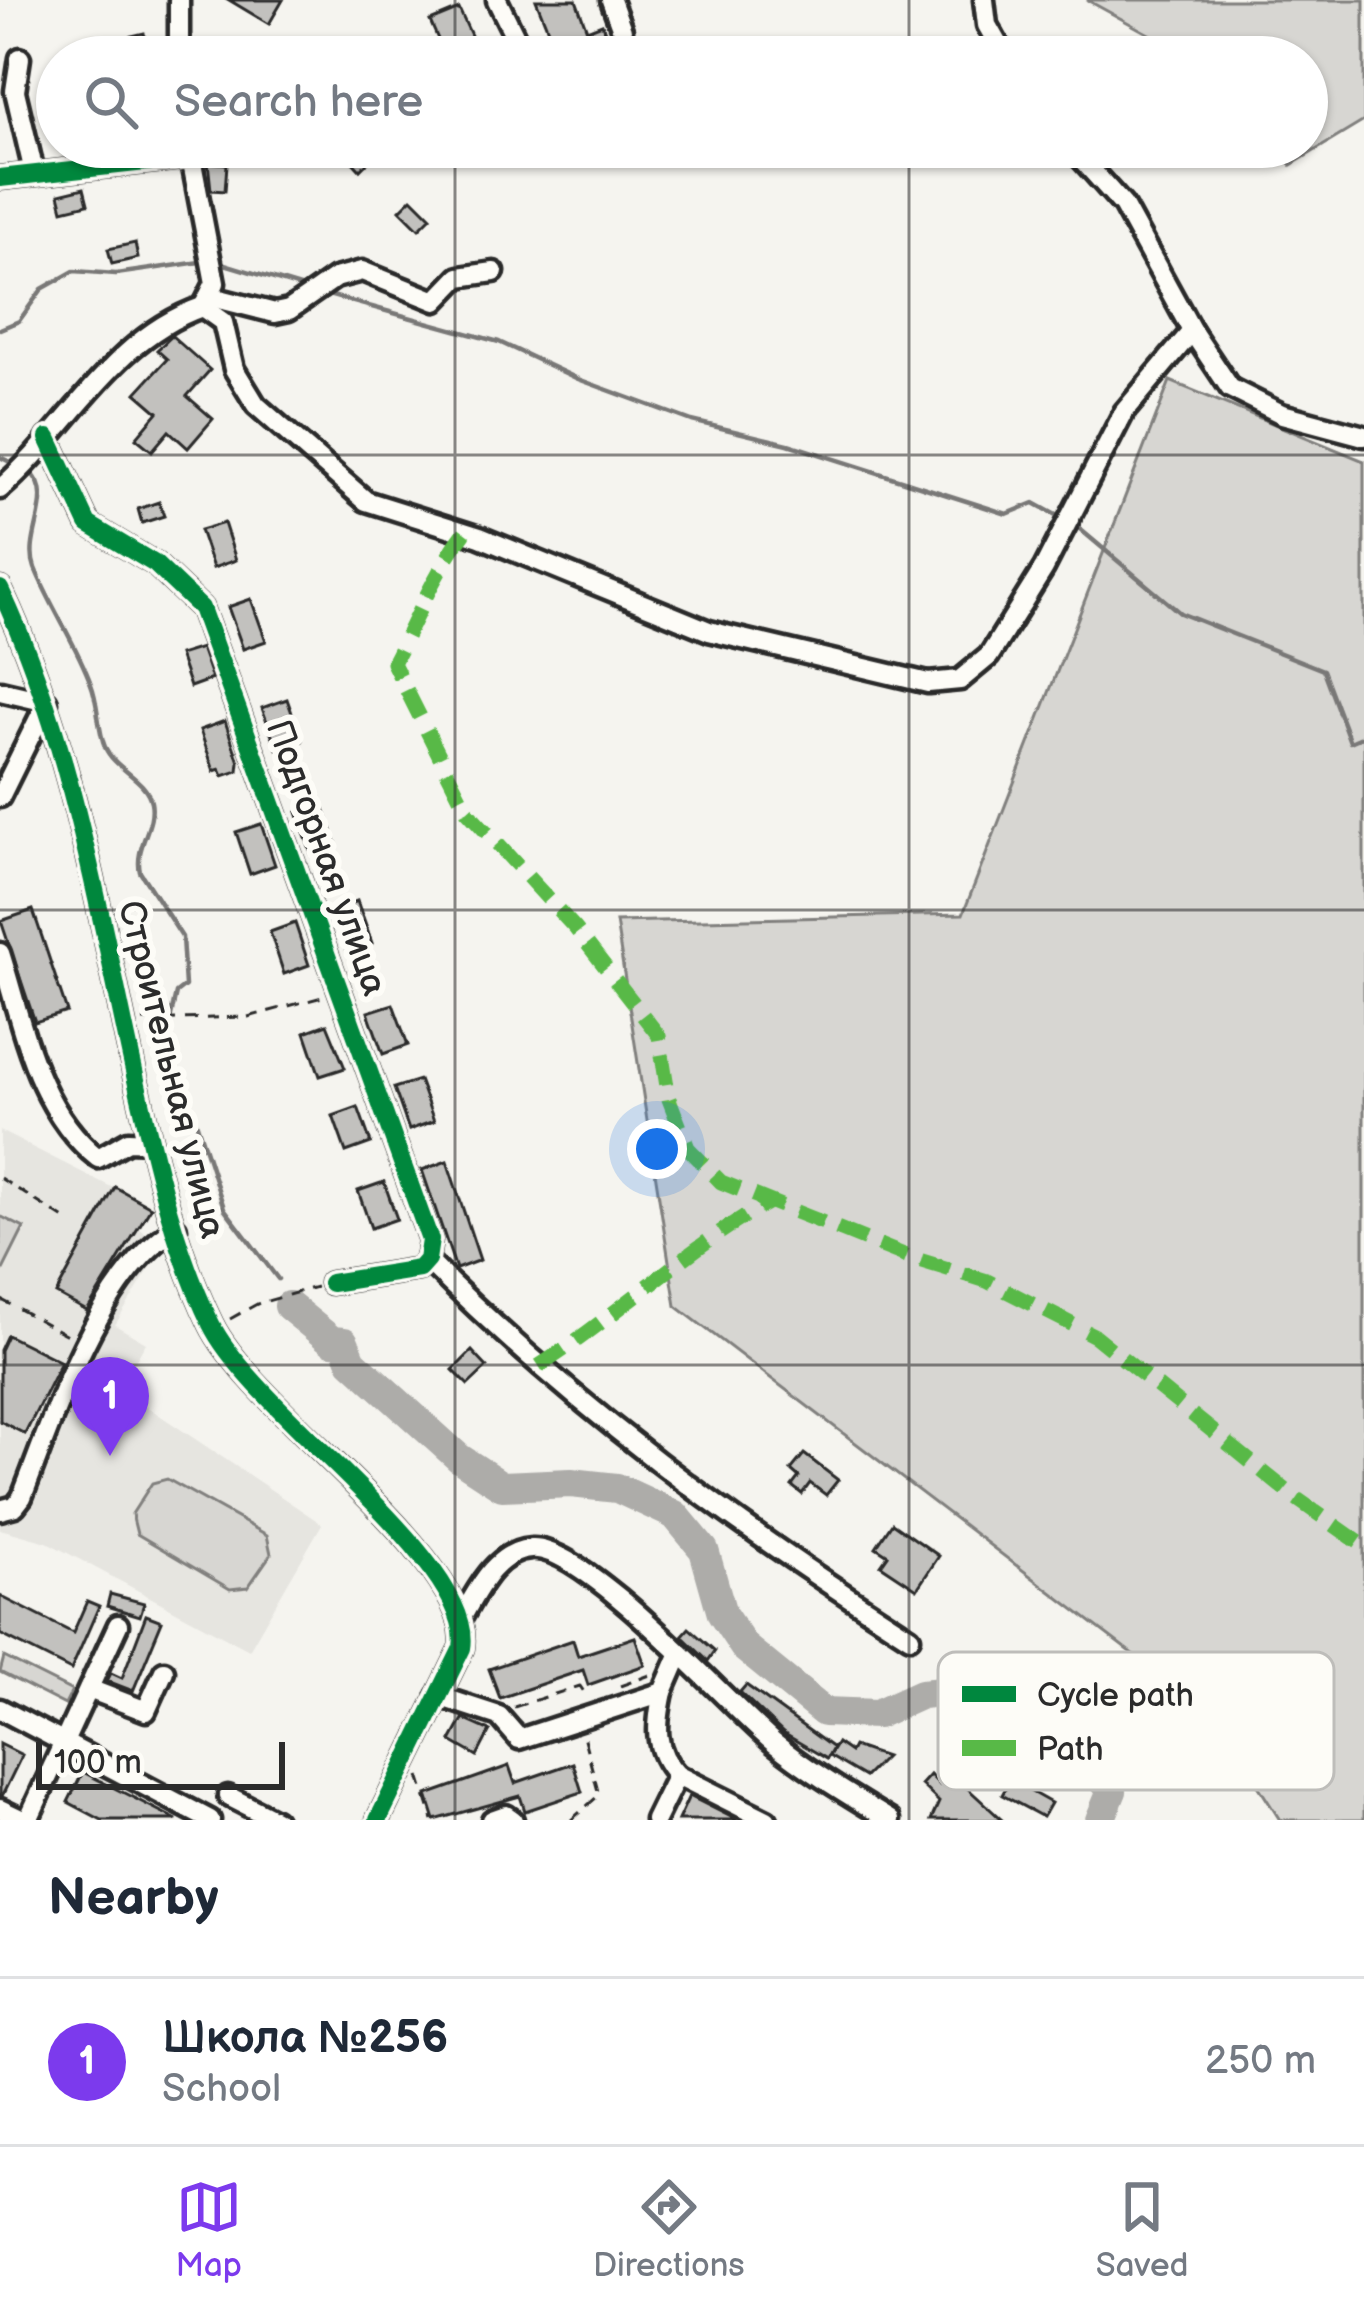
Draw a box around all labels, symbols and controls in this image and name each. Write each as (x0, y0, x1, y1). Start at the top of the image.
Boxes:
search box (36, 36, 1328, 168)
icon: search (78, 69, 144, 135)
text: Search here (174, 75, 423, 130)
street label: Подгорная улица (256, 714, 395, 1001)
street label: Строительная улица (108, 896, 233, 1243)
your location (627, 1119, 687, 1179)
pin: 1 (71, 1357, 149, 1456)
legend (938, 1652, 1334, 1790)
text: Cycle path (1037, 1676, 1194, 1716)
text: Path (1037, 1730, 1104, 1770)
scale bar (36, 1736, 285, 1789)
text: 100 m (54, 1743, 142, 1783)
text: Nearby (48, 1868, 219, 1929)
text: Школа №256 (162, 2011, 448, 2066)
text: 1 (79, 2038, 95, 2085)
text: 250 m (1205, 2038, 1316, 2085)
text: School (162, 2066, 281, 2113)
tab: Map (176, 2174, 242, 2286)
tab: Directions (593, 2174, 745, 2286)
tab: Saved (1096, 2174, 1188, 2286)

